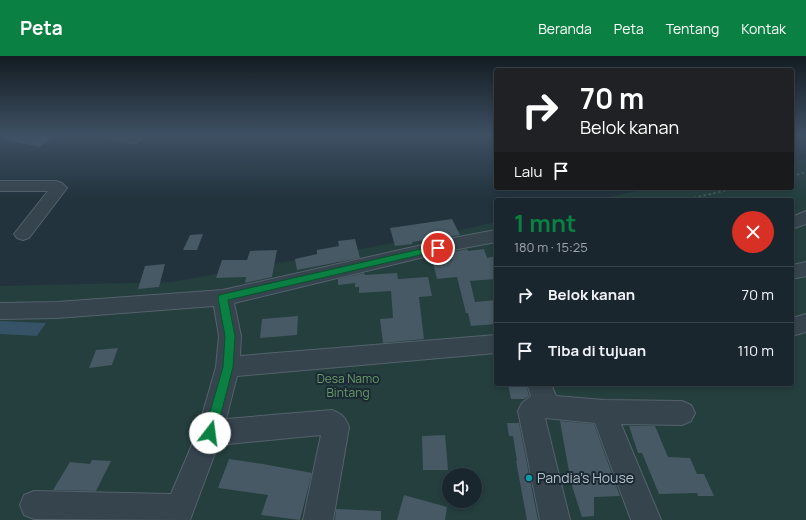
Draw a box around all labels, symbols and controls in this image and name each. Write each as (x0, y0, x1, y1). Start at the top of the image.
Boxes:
text: Peta (20, 15, 63, 41)
text: Beranda (538, 19, 592, 38)
text: Peta (614, 19, 644, 38)
text: Tentang (666, 19, 719, 38)
text: Kontak (741, 19, 786, 38)
text: 70 m (580, 79, 644, 117)
icon: right (514, 84, 566, 136)
text: Belok kanan (580, 115, 679, 139)
icon: arrive (550, 160, 572, 182)
text: Lalu (514, 161, 542, 182)
text: 1 mnt (514, 206, 576, 239)
button: close (732, 211, 774, 253)
pin (421, 231, 455, 265)
icon: arrive (427, 237, 449, 259)
text: 180 m · 15:25 (514, 238, 588, 256)
icon: right (514, 284, 536, 306)
text: Belok kanan (548, 284, 635, 305)
text: 70 m (742, 284, 774, 305)
icon: arrive (514, 340, 536, 362)
text: Tiba di tujuan (548, 340, 646, 361)
text: 110 m (737, 340, 774, 361)
park label: Desa Namo Bintang (317, 370, 379, 401)
position arrow (189, 412, 231, 454)
map controls (442, 468, 482, 508)
button: sound (442, 468, 482, 508)
place label: Pandia's House (537, 468, 634, 487)
marker: Pandia's House (524, 473, 534, 483)

